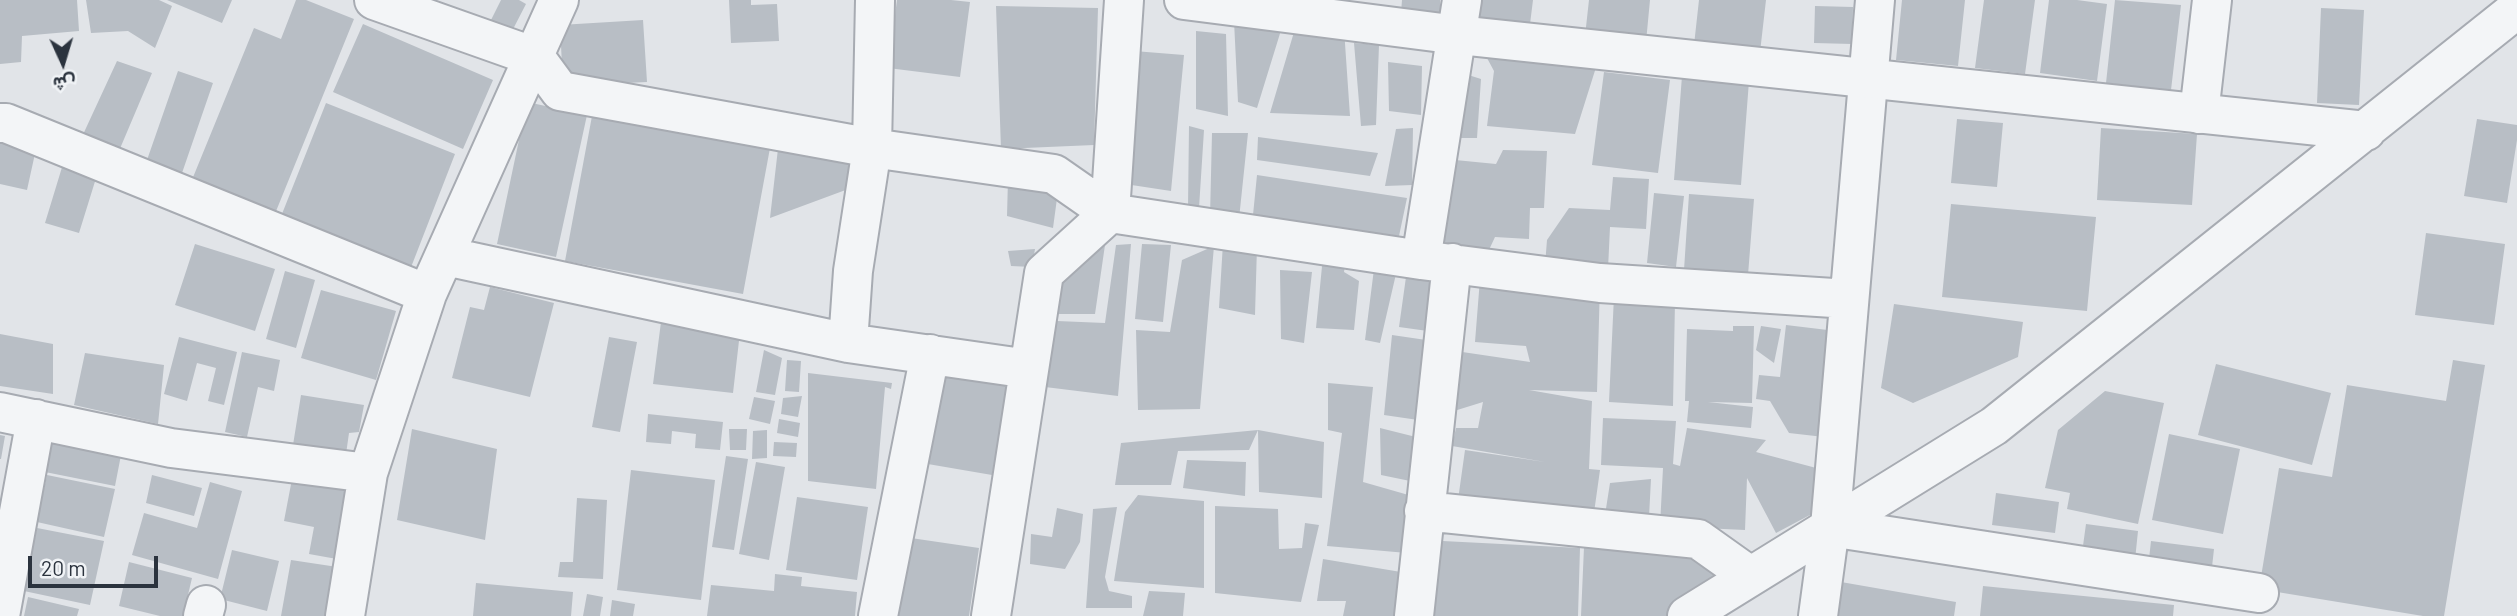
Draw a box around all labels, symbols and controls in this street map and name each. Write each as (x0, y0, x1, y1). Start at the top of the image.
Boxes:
north arrow (28, 28, 98, 98)
text: ش (52, 72, 77, 97)
scale bar (32, 542, 161, 586)
text: 20 m (41, 555, 86, 580)

